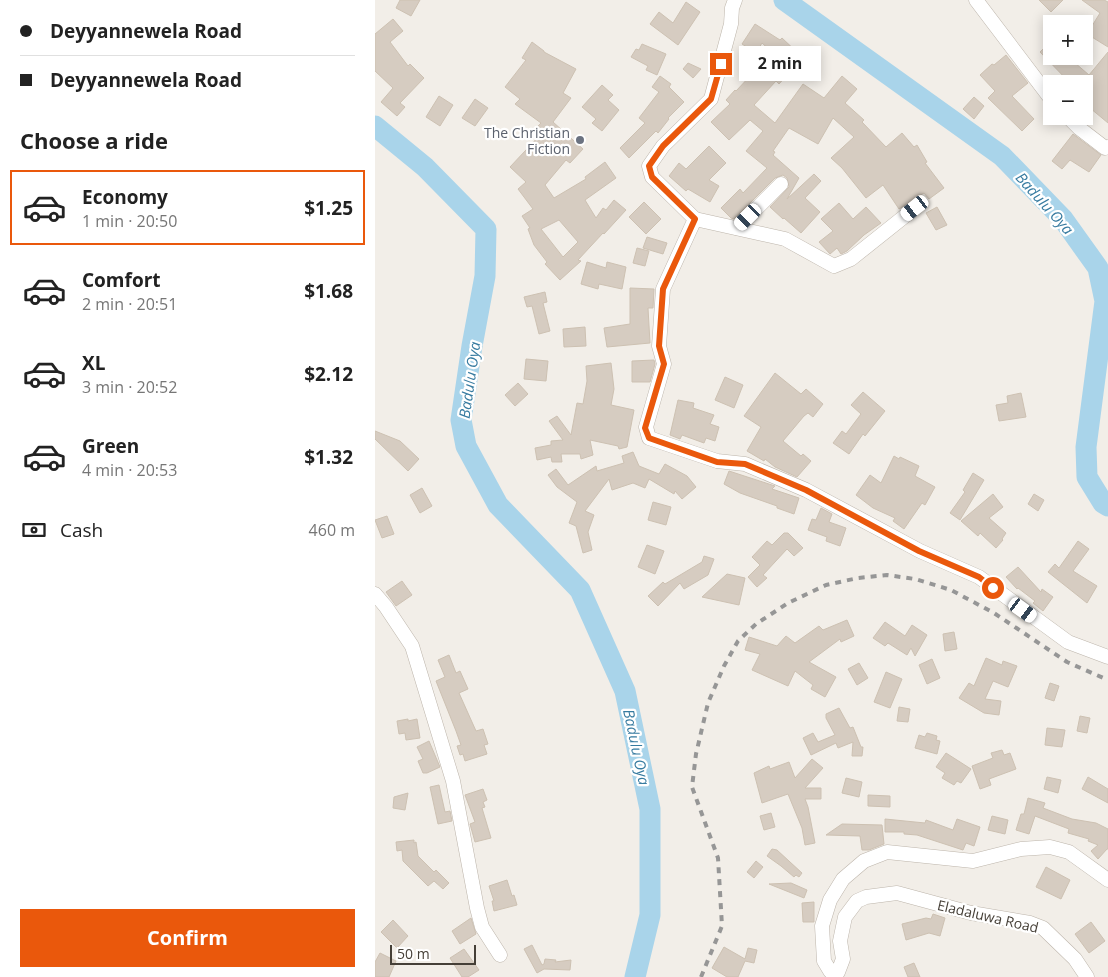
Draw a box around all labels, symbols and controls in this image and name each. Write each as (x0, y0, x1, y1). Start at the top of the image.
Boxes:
map controls (1043, 15, 1093, 125)
button: + (1043, 15, 1093, 65)
text: Deyyannewela Road (50, 18, 242, 44)
callout: 2 min (739, 46, 821, 82)
text: 2 min (758, 52, 802, 74)
route end (710, 53, 732, 75)
text: Deyyannewela Road (50, 67, 242, 93)
button: − (1043, 75, 1093, 125)
place label: The Christian Fiction (484, 123, 570, 158)
text: Choose a ride (20, 125, 168, 155)
marker: The Christian Fiction (574, 134, 586, 146)
water label: Badulu Oya (1012, 168, 1079, 239)
text: Economy (82, 184, 168, 210)
icon: car (22, 185, 67, 230)
car (898, 193, 931, 223)
text: $1.25 (304, 195, 353, 221)
car (732, 201, 763, 233)
text: 1 min · 20:50 (82, 210, 177, 232)
text: Comfort (82, 267, 161, 293)
icon: car (22, 268, 67, 313)
text: $1.68 (304, 278, 353, 304)
text: 2 min · 20:51 (82, 293, 177, 315)
water label: Badulu Oya (454, 340, 484, 420)
text: XL (82, 350, 105, 376)
icon: car (22, 351, 67, 396)
text: $2.12 (304, 361, 353, 387)
text: 3 min · 20:52 (82, 376, 177, 398)
text: Green (82, 433, 139, 459)
icon: car (22, 434, 67, 479)
text: $1.32 (304, 444, 353, 470)
text: 4 min · 20:53 (82, 459, 177, 481)
icon: cash (20, 516, 48, 544)
text: Cash (60, 517, 103, 543)
text: 460 m (309, 519, 355, 541)
route start (982, 577, 1004, 599)
car (1006, 595, 1039, 625)
water label: Badulu Oya (619, 707, 655, 787)
street label: Eladaluwa Road (936, 895, 1040, 937)
button: Confirm (20, 909, 355, 967)
scale bar (390, 942, 476, 965)
text: 50 m (397, 944, 430, 963)

